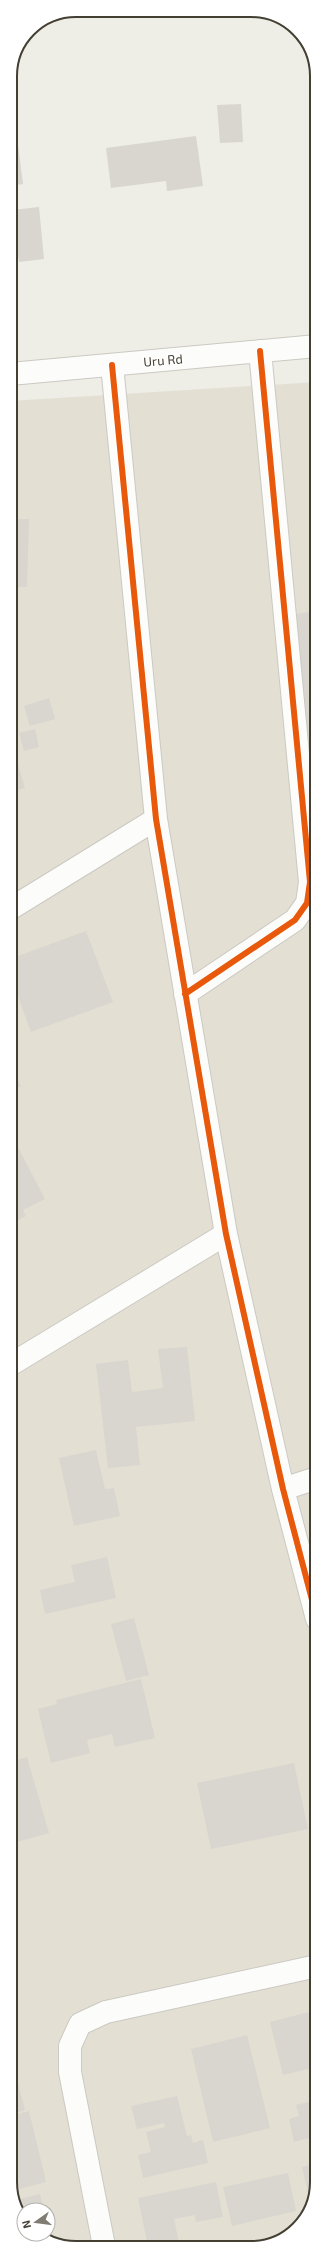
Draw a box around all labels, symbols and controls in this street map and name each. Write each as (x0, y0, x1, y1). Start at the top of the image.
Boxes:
street label: Uru Rd (143, 350, 183, 370)
north arrow (16, 2202, 56, 2242)
text: N (19, 2219, 33, 2230)

